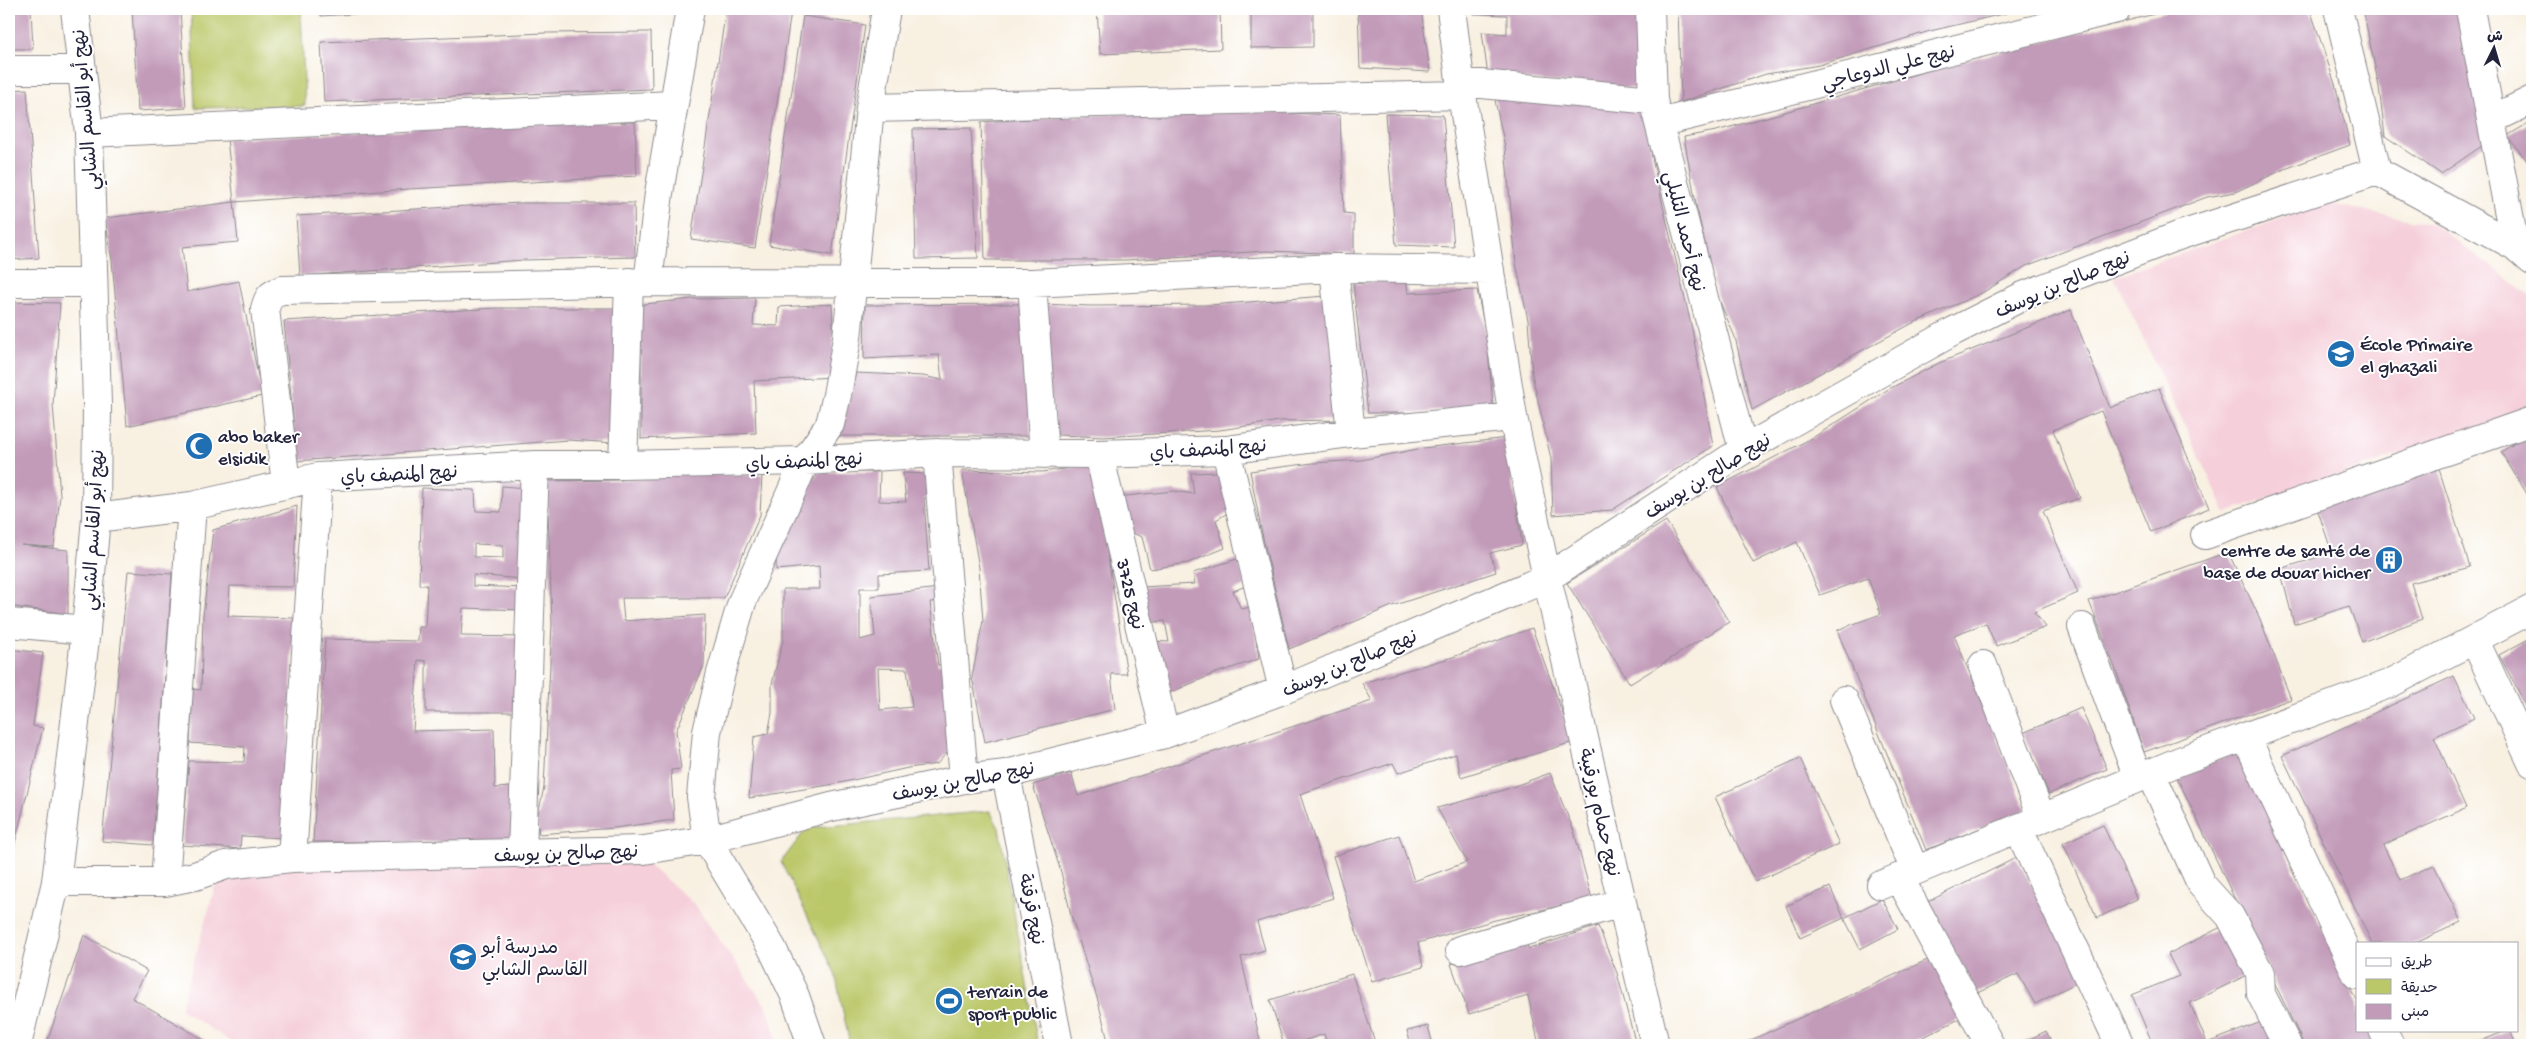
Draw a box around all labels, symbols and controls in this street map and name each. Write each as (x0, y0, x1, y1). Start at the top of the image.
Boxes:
north arrow (2468, 22, 2518, 72)
street label: نهج أبو القاسم الشابي (67, 28, 108, 191)
text: ش (2487, 28, 2503, 47)
street label: نهج علي الدوعاجي (1820, 42, 1959, 99)
street label: نهج أحمد التليلي (1655, 169, 1711, 295)
street label: نهج صالح بن يوسف (1992, 247, 2134, 325)
place label: École Primaire el ghazali (2360, 335, 2473, 380)
school or university icon: École Primaire el ghazali (2326, 339, 2356, 369)
place label: abo baker elsidik (218, 427, 301, 472)
street label: نهج صالح بن يوسف (1641, 430, 1776, 526)
mosque icon: abo baker elsidik (184, 431, 214, 461)
street label: نهج المنصف باي (1149, 436, 1268, 467)
street label: نهج أبو القاسم الشابي (78, 449, 113, 612)
street label: نهج المنصف باي (745, 449, 863, 478)
street label: نهج المنصف باي (340, 462, 458, 491)
place label: centre de santé de base de douar hicher (2203, 541, 2372, 586)
building icon: centre de santé de base de douar hicher (2374, 545, 2404, 575)
street label: نهج 3725 (1109, 556, 1148, 632)
street label: نهج صالح بن يوسف (1279, 626, 1421, 704)
street label: نهج حمام بورقيبة (1572, 746, 1624, 879)
street label: نهج صالح بن يوسف (890, 758, 1037, 809)
street label: نهج صالح بن يوسف (493, 841, 639, 870)
street label: نهج قرقنة (1011, 872, 1048, 947)
place label: مدرسة أبو القاسم الشابي (480, 936, 588, 985)
school or university icon: مدرسة أبو القاسم الشابي (448, 942, 478, 972)
legend (2356, 942, 2518, 1032)
text: طريق (2401, 954, 2433, 972)
text: حديقة (2401, 980, 2438, 998)
place label: terrain de sport public (966, 982, 1057, 1027)
sports icon: terrain de sport public (934, 986, 964, 1016)
text: مبنى (2401, 1004, 2429, 1022)

